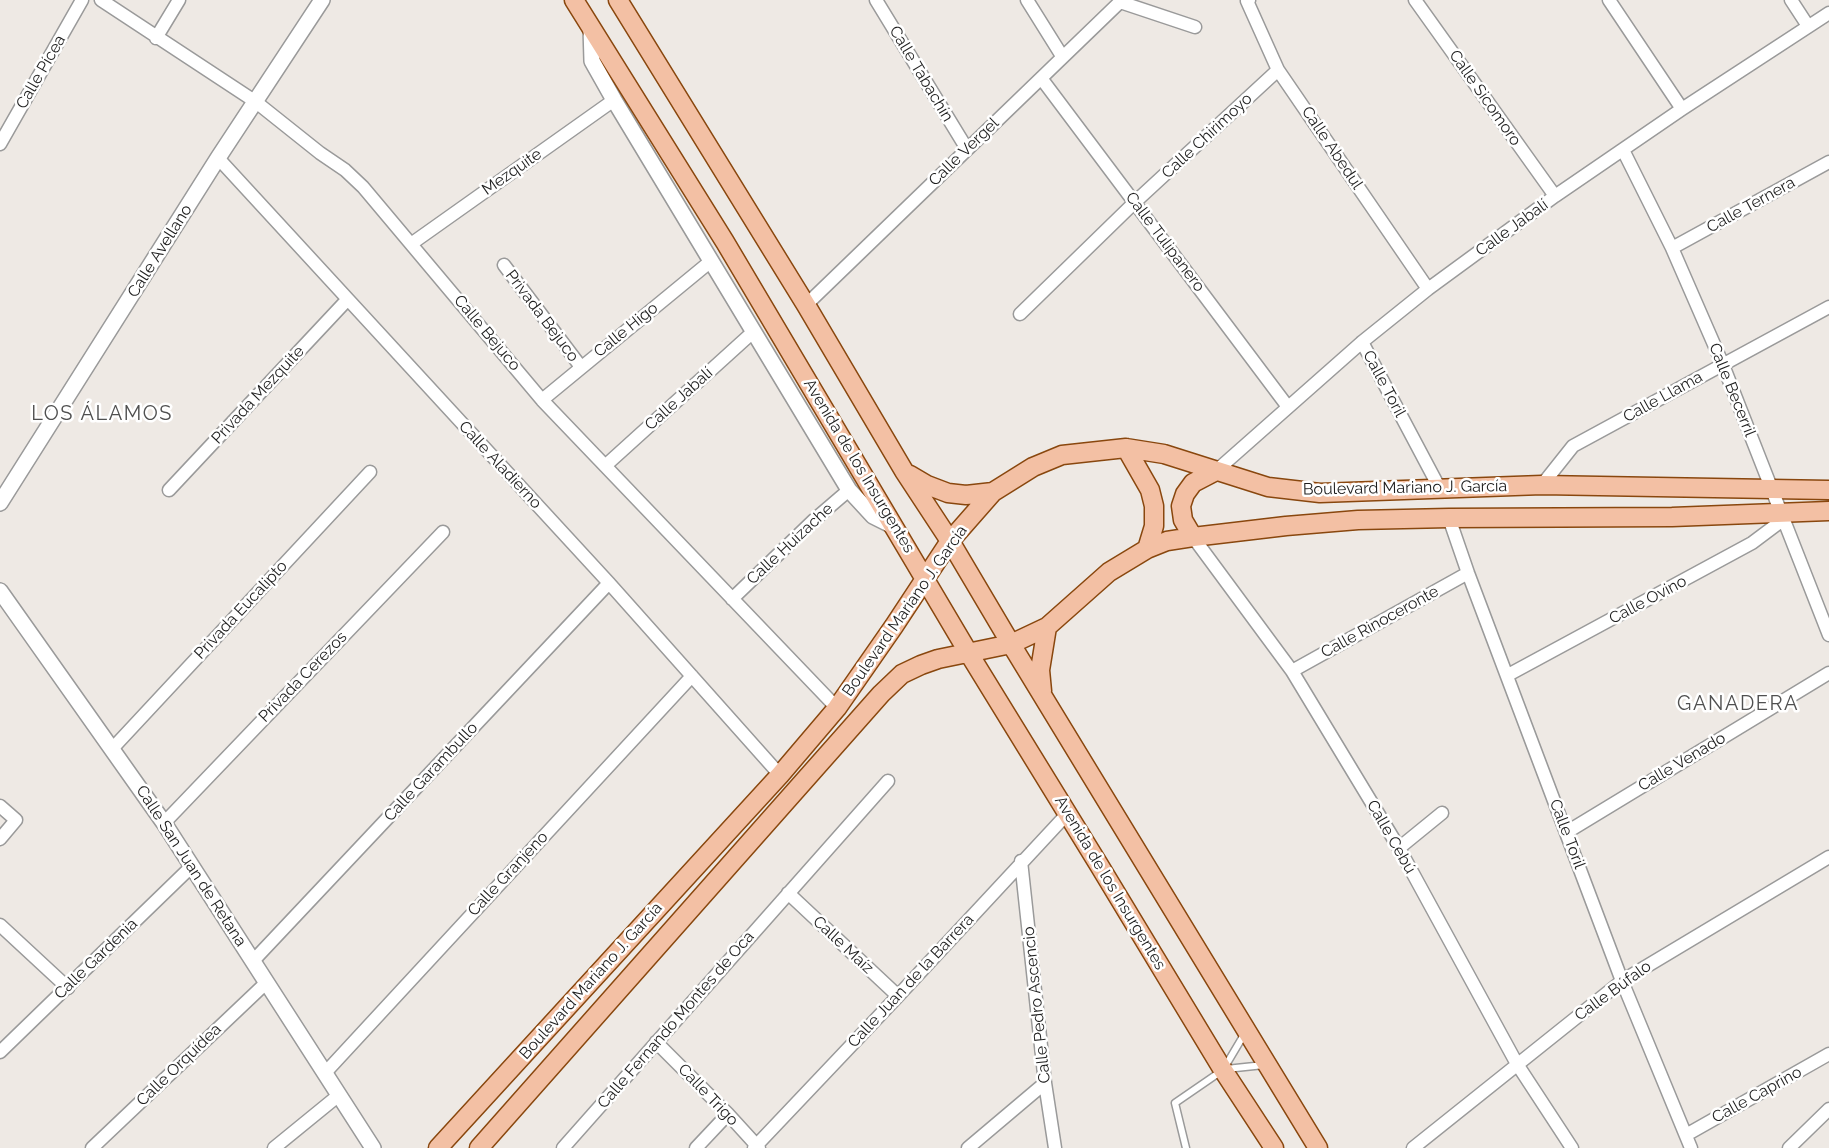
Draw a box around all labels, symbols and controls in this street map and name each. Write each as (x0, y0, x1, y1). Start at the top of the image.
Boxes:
street label: Calle Tabachín (885, 23, 957, 125)
street label: Calle Pícea (12, 32, 70, 112)
street label: Calle Sicomoro (1445, 46, 1525, 150)
street label: Calle Chirimoyo (1158, 89, 1256, 183)
street label: Calle Abedul (1297, 103, 1367, 193)
street label: Calle Vergel (925, 114, 1003, 190)
street label: Mezquite (478, 145, 546, 199)
street label: Calle Ternera (1704, 173, 1798, 237)
street label: Calle Tulipanero (1121, 188, 1209, 296)
street label: Calle Jabalí (1472, 195, 1552, 261)
street label: Calle Avellano (124, 201, 196, 301)
street label: Privada Bejuco (501, 266, 583, 366)
street label: Calle Bejuco (450, 291, 524, 375)
street label: Calle Higo (590, 298, 662, 362)
street label: Calle Becerril (1705, 340, 1759, 440)
street label: Privada Mezquite (208, 342, 308, 448)
street label: Calle Toril (1358, 347, 1410, 421)
street label: Calle Jabalí (641, 364, 717, 434)
street label: Calle Llama (1620, 367, 1706, 427)
street label: Avenida de los Insurgentes (799, 376, 919, 556)
district label: LOS ÁLAMOS (31, 402, 173, 426)
street label: Calle Aladierno (454, 417, 546, 513)
street label: Boulevard Mariano J. García (1303, 477, 1507, 499)
street label: Calle Huizache (743, 499, 837, 589)
street label: Boulevard Mariano J. García (839, 522, 971, 700)
street label: Privada Eucalipto (190, 557, 292, 663)
street label: Calle Ovino (1606, 572, 1690, 628)
street label: Calle Rinoceronte (1318, 582, 1442, 662)
street label: Privada Cerezos (255, 628, 351, 726)
district label: GANADERA (1677, 692, 1799, 716)
street label: Calle Garambullo (380, 718, 482, 826)
street label: Calle Venado (1635, 728, 1729, 796)
street label: Calle San Juan de Retana (132, 782, 250, 950)
street label: Avenida de los Insurgentes (1050, 793, 1170, 973)
street label: Calle Cebú (1362, 797, 1420, 877)
street label: Calle Toril (1545, 797, 1589, 871)
street label: Calle Granjeno (464, 828, 552, 920)
street label: Boulevard Mariano J. García (516, 899, 666, 1063)
street label: Calle Juan de la Barrera (844, 910, 978, 1052)
street label: Calle Maíz (809, 912, 877, 978)
street label: Calle Gardenia (50, 914, 142, 1004)
street label: Calle Pedro Ascencio (1019, 926, 1055, 1084)
street label: Calle Fernando Montes de Oca (594, 927, 758, 1113)
street label: Calle Búfalo (1571, 957, 1655, 1025)
street label: Calle Orquídea (133, 1020, 225, 1110)
street label: Calle Trigo (674, 1060, 742, 1130)
street label: Calle Caprino (1709, 1063, 1805, 1127)

